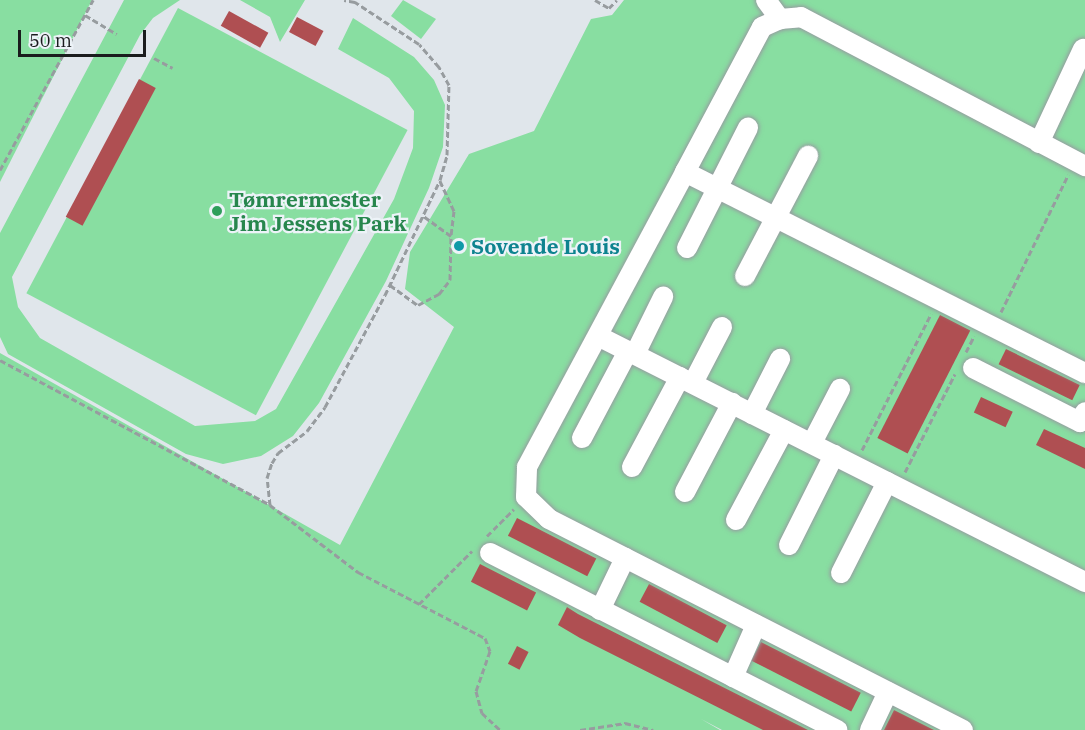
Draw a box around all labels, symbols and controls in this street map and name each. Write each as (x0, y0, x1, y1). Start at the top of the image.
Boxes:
scale bar (21, 18, 148, 56)
text: 50 m (29, 29, 72, 52)
place label: Tømrermester Jim Jessens Park (229, 186, 406, 236)
marker: Tømrermester Jim Jessens Park (210, 204, 224, 218)
place label: Sovende Louis (471, 233, 620, 259)
marker: Sovende Louis (452, 239, 466, 253)

